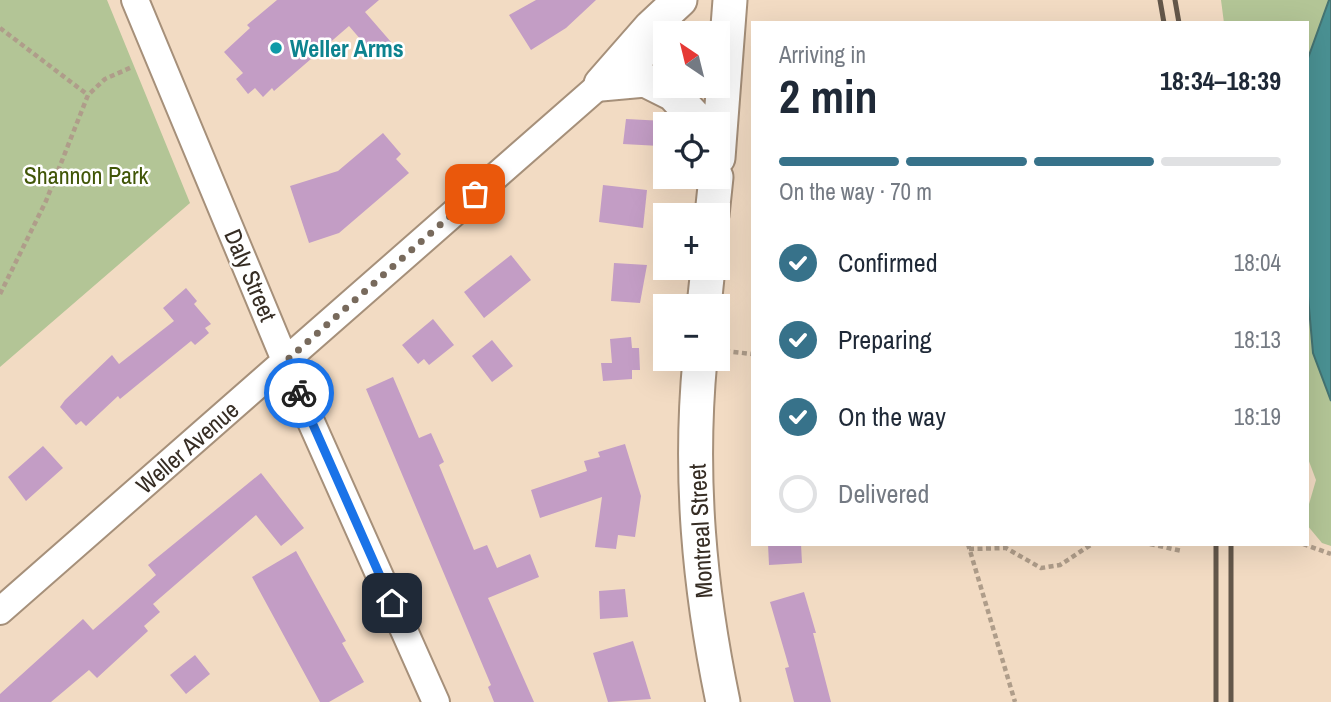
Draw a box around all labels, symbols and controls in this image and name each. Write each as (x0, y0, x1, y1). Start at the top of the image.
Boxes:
north arrow (653, 21, 730, 98)
map controls (653, 21, 730, 371)
place label: Weller Arms (290, 32, 404, 64)
text: Arriving in (779, 39, 866, 70)
marker: Weller Arms (268, 40, 284, 56)
text: 18:34–18:39 (1160, 63, 1281, 98)
text: 2 min (779, 65, 878, 127)
button: locate (653, 112, 730, 189)
park label: Shannon Park (24, 159, 149, 191)
pin (445, 164, 505, 224)
icon: bag (456, 175, 494, 213)
text: On the way · 70 m (779, 176, 932, 207)
button: + (653, 203, 730, 280)
street label: Daly Street (217, 224, 285, 327)
icon: check (779, 244, 817, 282)
text: Confirmed (838, 245, 938, 280)
text: 18:04 (1234, 247, 1281, 278)
button: − (653, 294, 730, 371)
icon: check (779, 321, 817, 359)
text: Preparing (838, 322, 932, 357)
text: 18:13 (1234, 324, 1281, 355)
courier (264, 358, 334, 428)
icon: bike (280, 374, 318, 412)
street label: Weller Avenue (129, 394, 245, 500)
icon: check (779, 398, 817, 436)
text: On the way (838, 399, 946, 434)
text: 18:19 (1234, 401, 1281, 432)
street label: Montreal Street (680, 462, 719, 599)
text: Delivered (838, 476, 929, 511)
pin (362, 573, 422, 633)
icon: home (373, 584, 411, 622)

